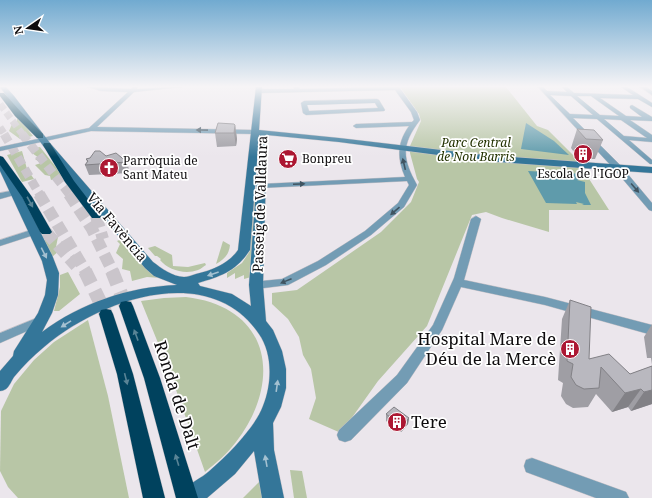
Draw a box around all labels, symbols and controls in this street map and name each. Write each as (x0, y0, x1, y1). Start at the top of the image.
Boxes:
north arrow (8, 8, 48, 48)
text: N (9, 24, 26, 36)
one-way arrow (195, 127, 208, 133)
park label: Parc Central de Nou Barris (437, 134, 515, 165)
street label: Passeig de Valldaura (248, 135, 271, 273)
building icon: Escola de l'IGOP (572, 143, 594, 165)
supermarket icon: Bonpreu (277, 148, 299, 170)
place label: Bonpreu (302, 150, 352, 167)
place label: Parròquia de Sant Mateu (123, 152, 198, 183)
church icon: Parròquia de Sant Mateu (98, 157, 120, 179)
one-way arrow (401, 158, 407, 170)
place label: Escola de l'IGOP (537, 165, 629, 182)
one-way arrow (293, 181, 305, 188)
one-way arrow (630, 183, 639, 193)
street label: Via Favència (83, 188, 152, 265)
one-way arrow (27, 196, 34, 208)
one-way arrow (389, 206, 400, 215)
one-way arrow (41, 247, 47, 258)
one-way arrow (206, 271, 218, 277)
one-way arrow (280, 278, 292, 284)
one-way arrow (60, 320, 72, 327)
place label: Hospital Mare de Déu de la Mercè (417, 327, 556, 370)
one-way arrow (133, 329, 139, 341)
street label: Ronda de Dalt (149, 337, 206, 452)
building icon: Hospital Mare de Déu de la Mercè (559, 338, 581, 360)
one-way arrow (123, 373, 129, 385)
one-way arrow (274, 380, 280, 392)
place label: Tere (411, 410, 447, 433)
building icon: Tere (386, 411, 408, 433)
one-way arrow (174, 454, 180, 466)
one-way arrow (262, 454, 268, 467)

